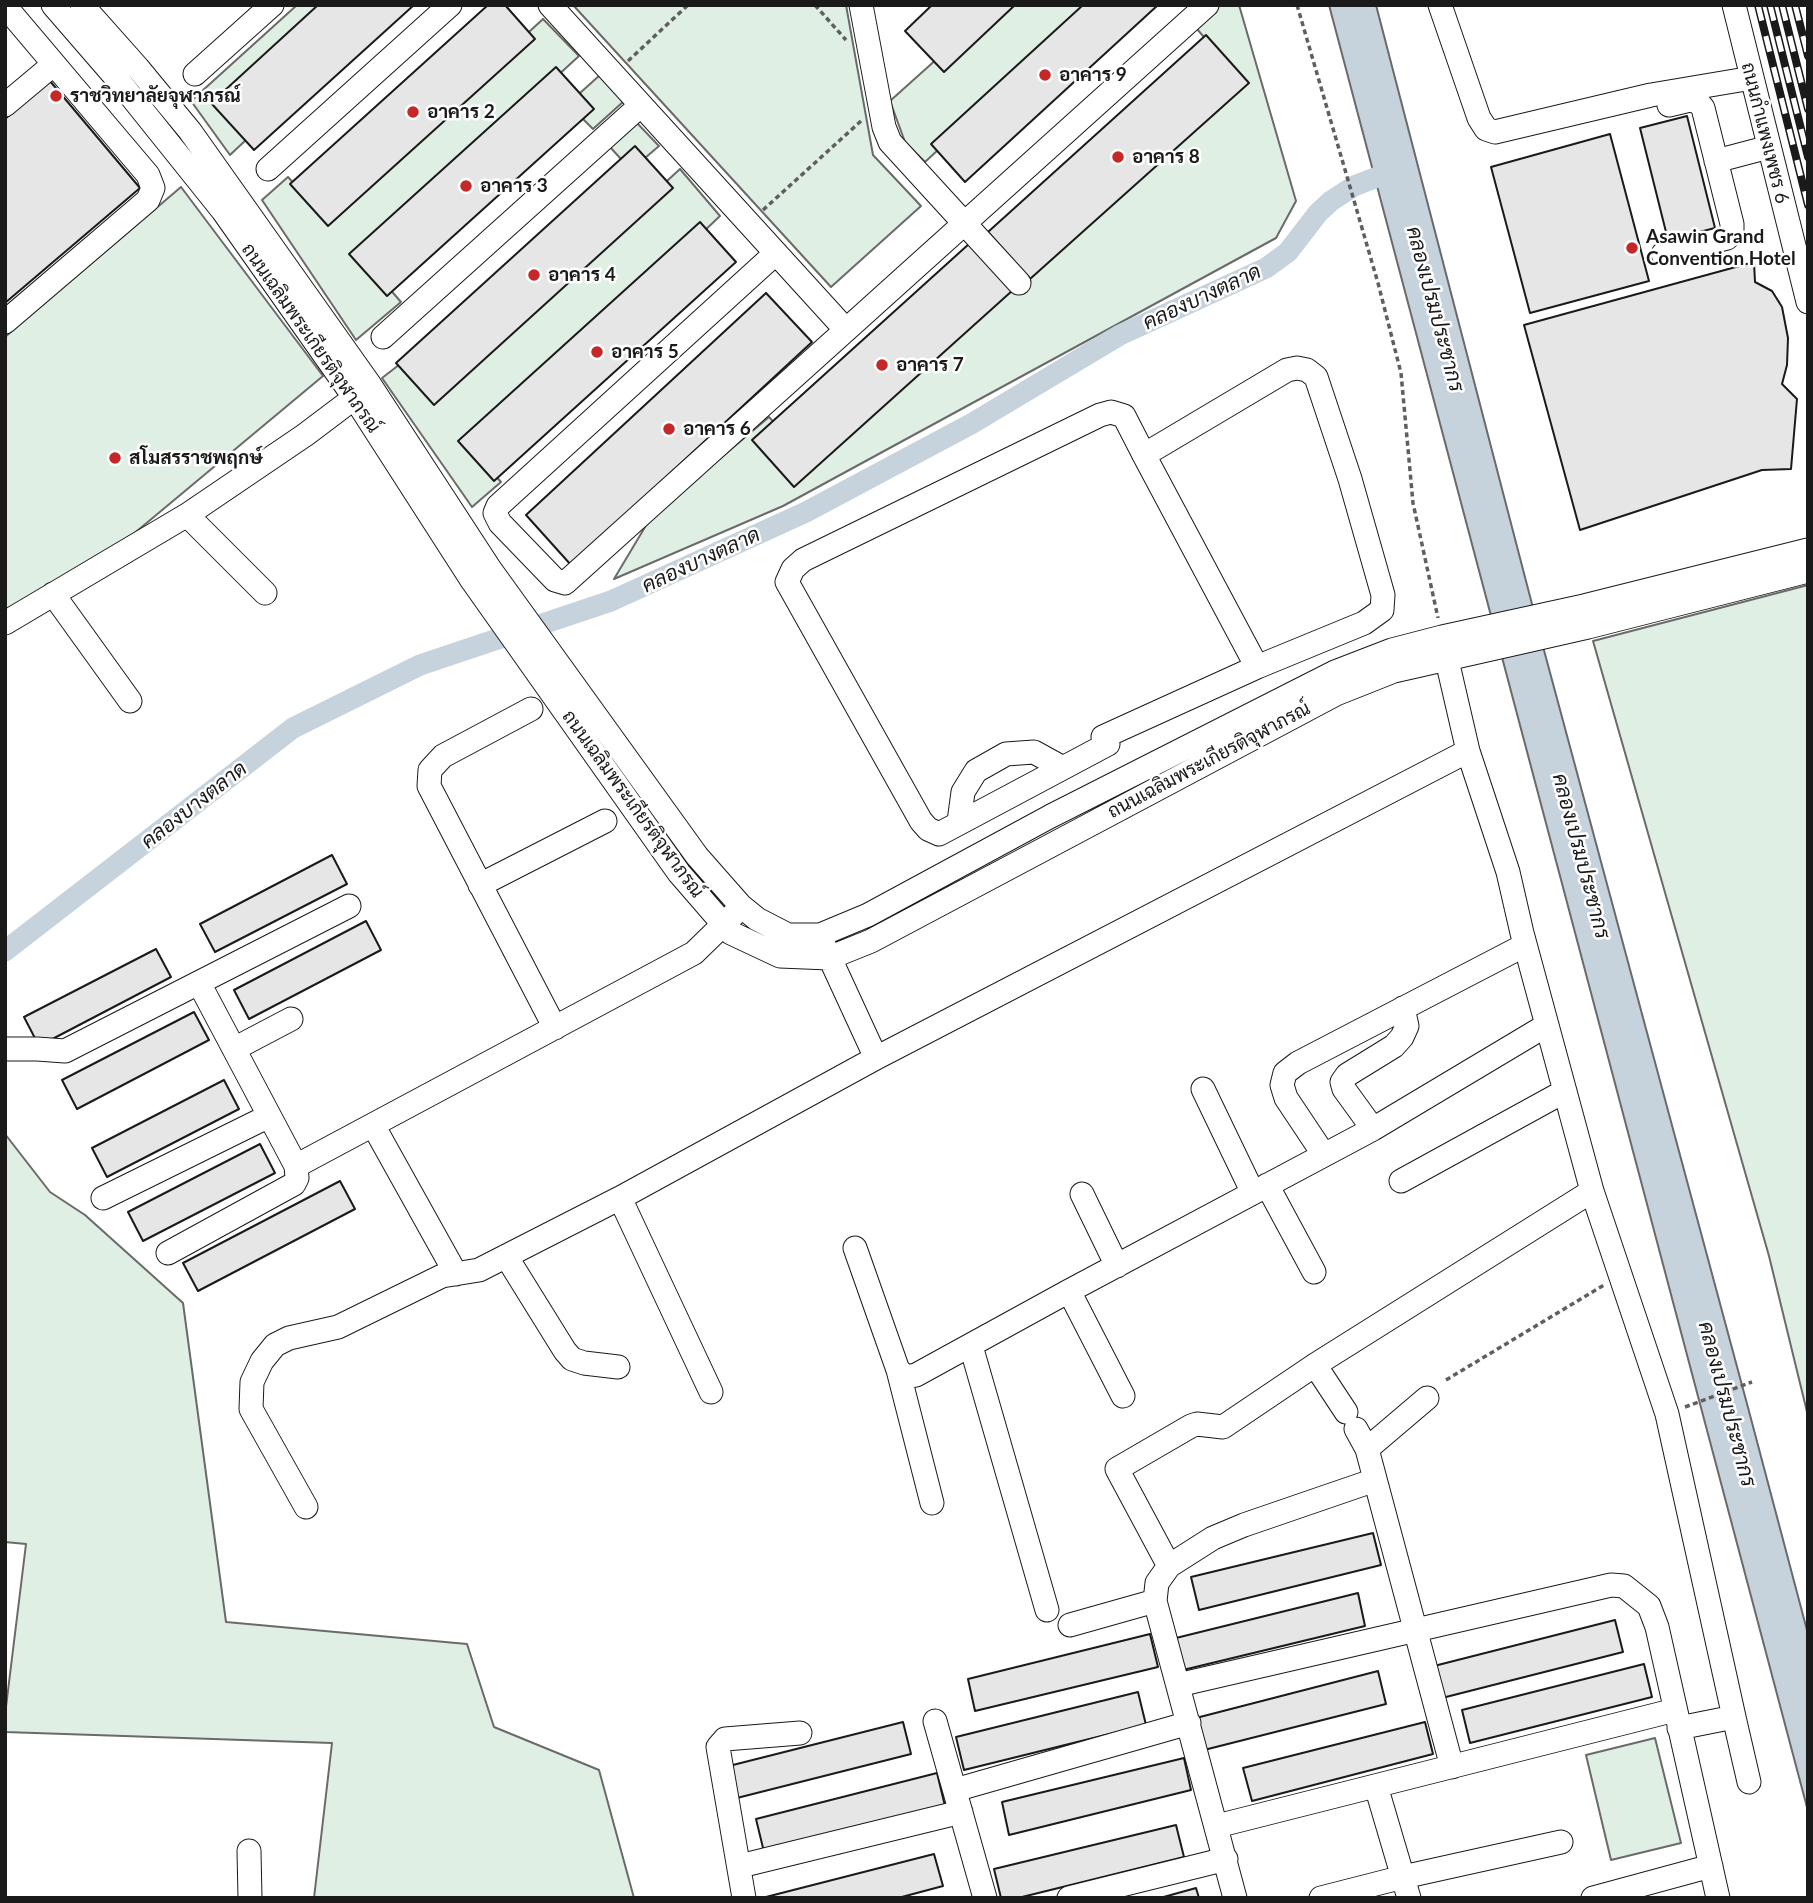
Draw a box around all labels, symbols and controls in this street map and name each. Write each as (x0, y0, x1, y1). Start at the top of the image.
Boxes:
street label: ถนนกำแพงเพชร 6 (1736, 60, 1794, 206)
place label: อาคาร 9 (1059, 64, 1127, 86)
marker: อาคาร 9 (1037, 67, 1053, 83)
place label: ราชวิทยาลัยจุฬาภรณ์ (70, 85, 241, 107)
marker: ราชวิทยาลัยจุฬาภรณ์ (48, 88, 64, 104)
place label: อาคาร 2 (427, 101, 495, 123)
marker: อาคาร 2 (405, 104, 421, 120)
place label: อาคาร 8 (1132, 146, 1200, 168)
marker: อาคาร 8 (1110, 149, 1126, 165)
place label: อาคาร 3 (480, 175, 548, 197)
marker: อาคาร 3 (458, 178, 474, 194)
water label: คลองเปรมประชากร (1401, 223, 1469, 395)
place label: Asawin Grand Convention Hotel (1646, 226, 1796, 270)
street label: ถนนเฉลิมพระเกียรติจุฬาภรณ์ (237, 239, 385, 437)
marker: Asawin Grand Convention Hotel (1624, 240, 1640, 256)
water label: คลองบางตลาด (1139, 259, 1265, 335)
place label: อาคาร 4 (548, 264, 616, 286)
marker: อาคาร 4 (526, 267, 542, 283)
place label: อาคาร 5 (611, 341, 679, 363)
marker: อาคาร 5 (589, 344, 605, 360)
place label: อาคาร 7 (896, 354, 964, 376)
marker: อาคาร 7 (874, 357, 890, 373)
place label: อาคาร 6 (683, 418, 751, 440)
marker: อาคาร 6 (661, 421, 677, 437)
place label: สโมสรราชพฤกษ์ (129, 447, 263, 469)
marker: สโมสรราชพฤกษ์ (107, 450, 123, 466)
water label: คลองบางตลาด (638, 522, 764, 598)
street label: ถนนเฉลิมพระเกียรติจุฬาภรณ์ (1104, 697, 1314, 823)
street label: ถนนเฉลิมพระเกียรติจุฬาภรณ์ (557, 706, 709, 902)
water label: คลองบางตลาด (136, 756, 252, 854)
water label: คลองเปรมประชากร (1547, 770, 1615, 942)
water label: คลองเปรมประชากร (1693, 1318, 1761, 1490)

